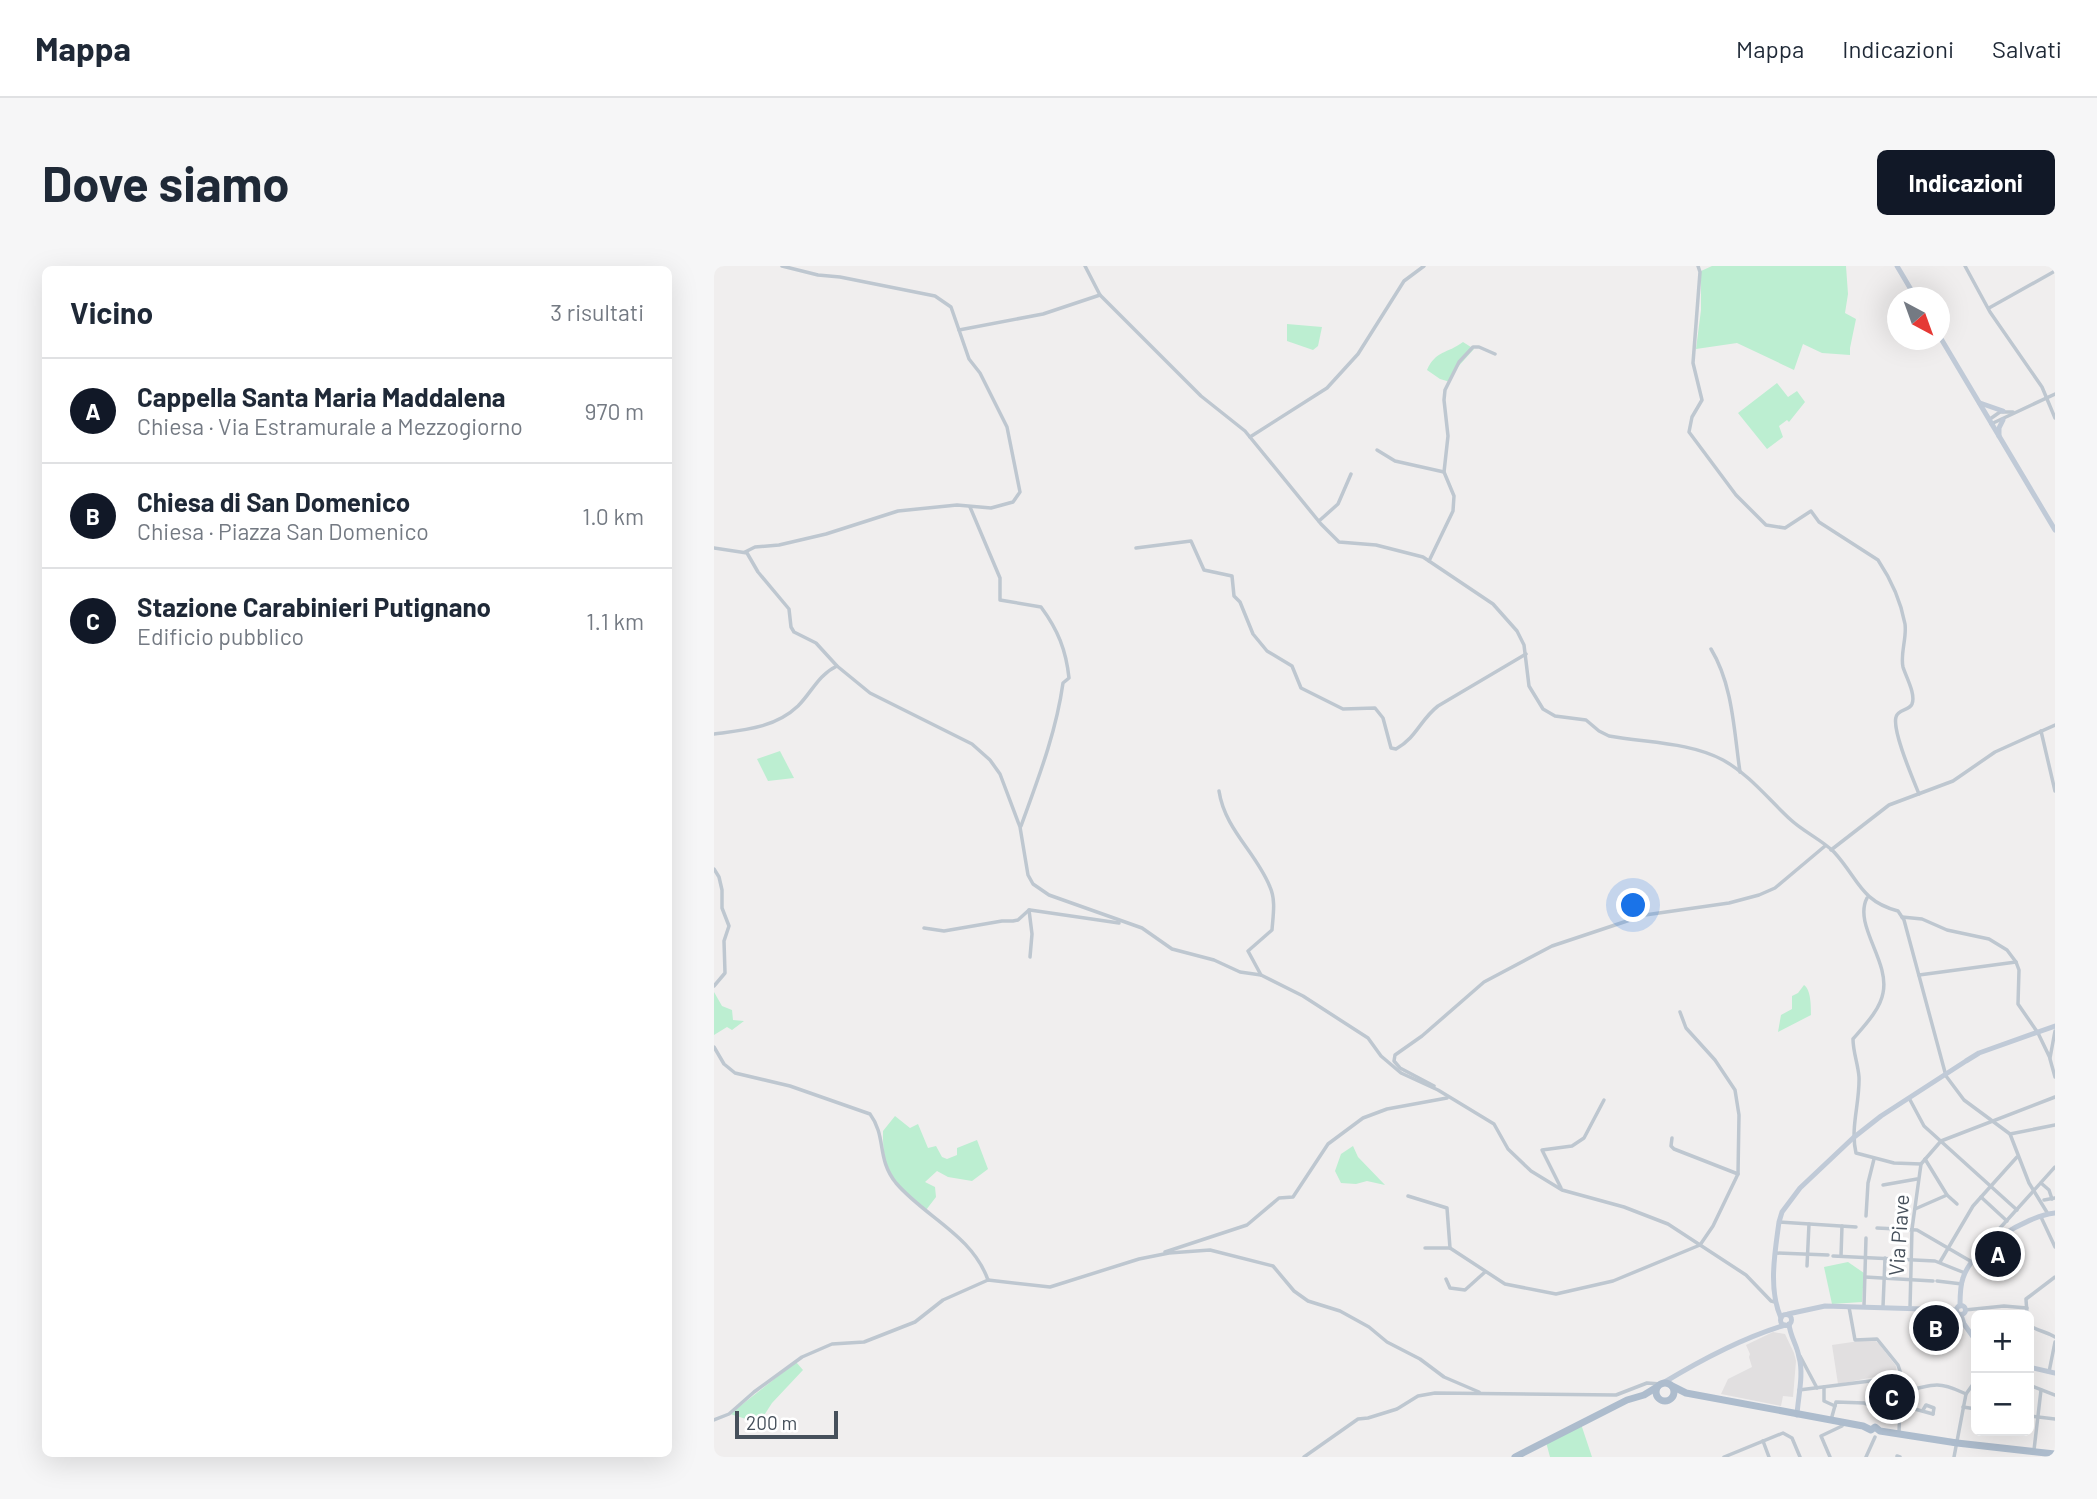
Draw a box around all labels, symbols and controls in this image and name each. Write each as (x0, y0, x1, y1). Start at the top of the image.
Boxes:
text: Mappa (35, 28, 131, 68)
text: Mappa (1736, 34, 1804, 63)
text: Indicazioni (1842, 34, 1954, 63)
text: Salvati (1992, 34, 2062, 63)
button: Indicazioni (1877, 150, 2055, 215)
text: Dove siamo (42, 153, 290, 212)
north arrow (1887, 287, 1950, 350)
text: Vicino (70, 294, 153, 330)
text: 3 risultati (550, 298, 644, 326)
text: Cappella Santa Maria Maddalena (137, 381, 506, 412)
text: A (85, 397, 101, 425)
text: 970 m (585, 397, 644, 425)
text: Chiesa · Via Estramurale a Mezzogiorno (137, 412, 523, 440)
text: Chiesa di San Domenico (137, 486, 410, 517)
text: B (86, 502, 100, 530)
text: 1.0 km (582, 502, 644, 530)
text: Chiesa · Piazza San Domenico (137, 517, 429, 545)
text: Stazione Carabinieri Putignano (137, 591, 491, 622)
text: C (86, 607, 100, 635)
text: 1.1 km (586, 607, 644, 635)
text: Edificio pubblico (137, 622, 304, 650)
your location (1616, 888, 1650, 922)
street label: Via Piave (1883, 1193, 1913, 1277)
pin: A (1975, 1228, 2021, 1280)
pin: B (1913, 1302, 1959, 1354)
map controls (1971, 1310, 2034, 1436)
button: + (1971, 1310, 2034, 1373)
pin: C (1869, 1371, 1915, 1423)
button: − (1971, 1373, 2034, 1436)
scale bar (735, 1408, 838, 1440)
text: 200 m (746, 1411, 797, 1434)

